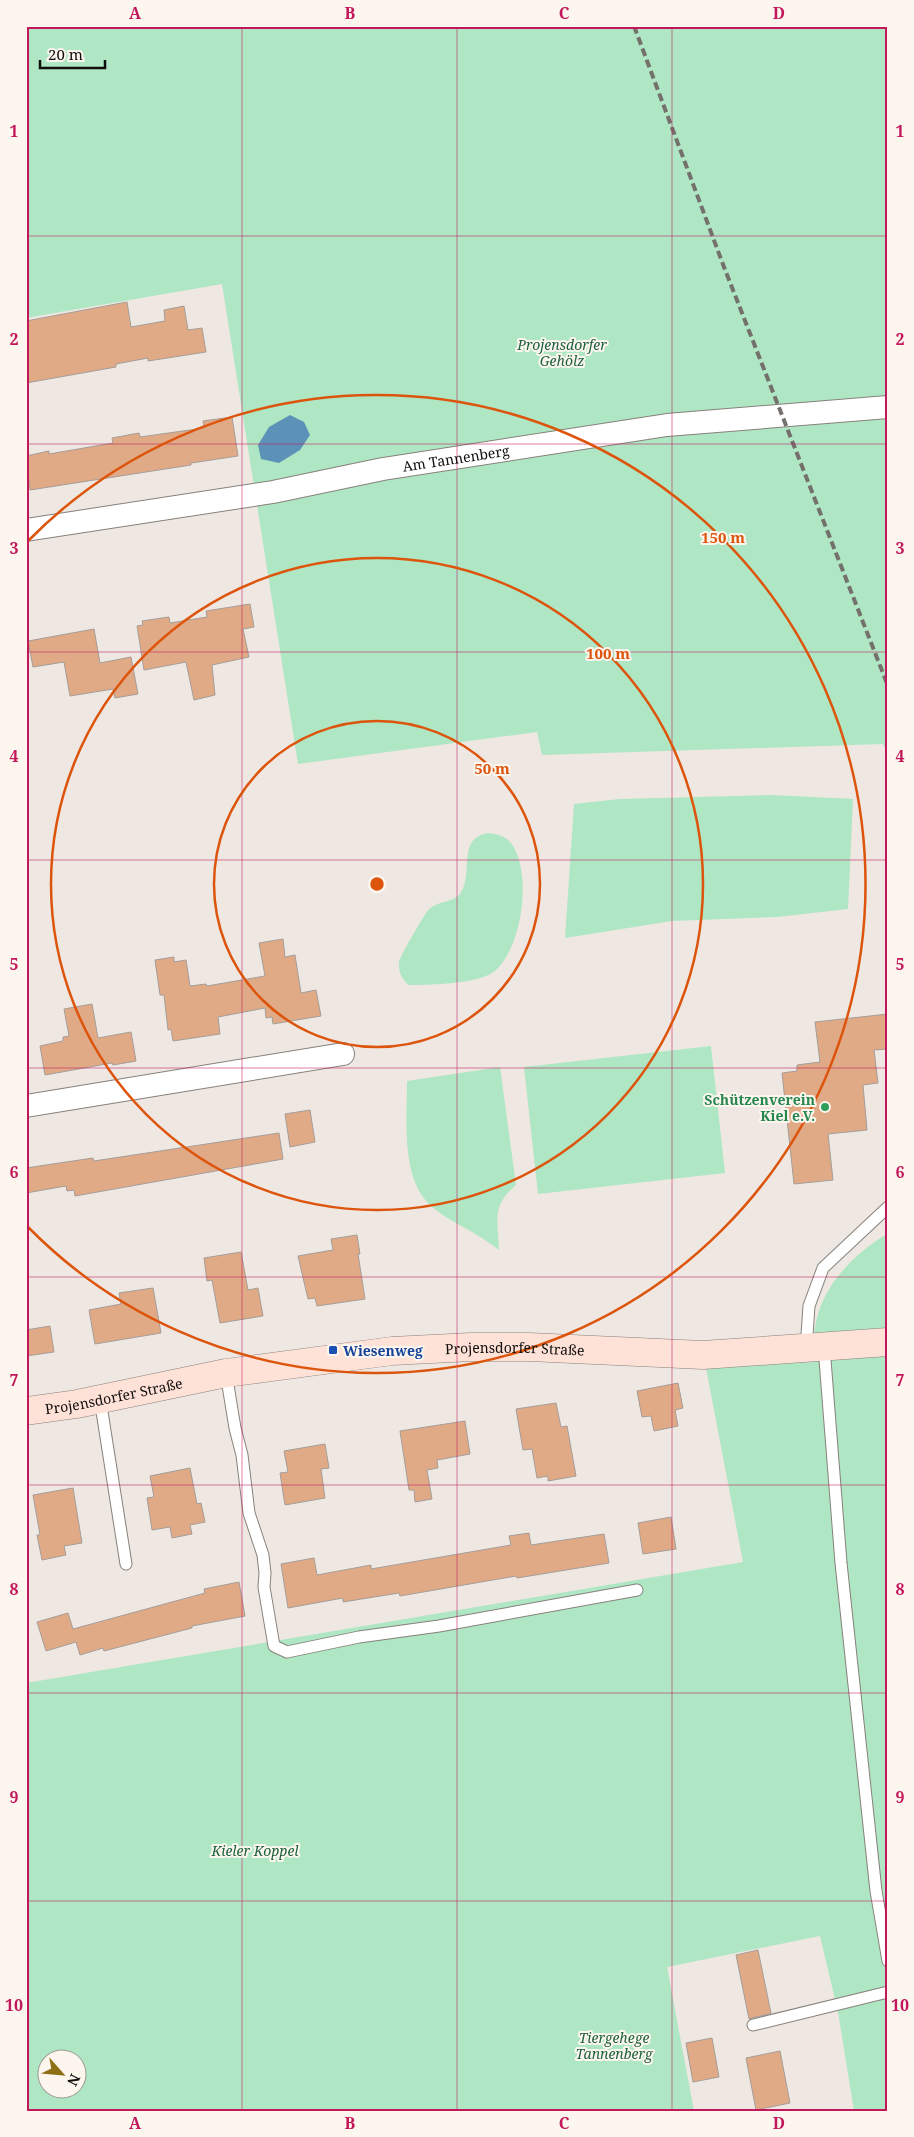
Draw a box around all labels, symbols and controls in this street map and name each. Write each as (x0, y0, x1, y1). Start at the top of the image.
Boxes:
text: A (129, 2, 142, 24)
text: B (345, 2, 356, 24)
text: C (559, 2, 570, 24)
text: D (773, 2, 785, 24)
scale bar (40, 38, 105, 70)
text: 20 m (48, 44, 83, 64)
text: 1 (9, 120, 19, 142)
text: 1 (895, 120, 905, 142)
text: 2 (9, 328, 19, 350)
text: 2 (895, 328, 905, 350)
park label: Projensdorfer Gehölz (516, 335, 607, 370)
street label: Am Tannenberg (401, 440, 511, 475)
text: 150 m (701, 527, 745, 547)
text: 3 (9, 537, 19, 559)
text: 3 (895, 537, 905, 559)
text: 100 m (586, 643, 630, 663)
text: 4 (9, 745, 19, 767)
text: 4 (895, 745, 905, 767)
text: 50 m (474, 758, 510, 778)
centre of rings (368, 875, 386, 893)
text: 5 (9, 953, 19, 975)
text: 5 (895, 953, 905, 975)
place label: Schützenverein Kiel e.V. (704, 1090, 815, 1125)
marker: Schützenverein Kiel e.V. (819, 1101, 831, 1113)
text: 6 (9, 1161, 19, 1183)
text: 6 (895, 1161, 905, 1183)
street label: Projensdorfer Straße (444, 1337, 585, 1359)
place label: Wiesenweg (343, 1341, 423, 1360)
marker: Wiesenweg (327, 1344, 339, 1356)
text: 7 (9, 1369, 19, 1391)
text: 7 (895, 1369, 905, 1391)
street label: Projensdorfer Straße (44, 1373, 184, 1418)
text: 8 (9, 1578, 19, 1600)
text: 8 (895, 1578, 905, 1600)
text: 9 (9, 1786, 19, 1808)
text: 9 (895, 1786, 905, 1808)
park label: Kieler Koppel (210, 1841, 299, 1860)
text: 10 (5, 1994, 23, 2016)
text: 10 (891, 1994, 909, 2016)
park label: Tiergehege Tannenberg (575, 2028, 654, 2063)
north arrow (38, 2050, 88, 2100)
text: N (63, 2071, 85, 2089)
text: A (129, 2112, 142, 2134)
text: B (345, 2112, 356, 2134)
text: C (559, 2112, 570, 2134)
text: D (773, 2112, 785, 2134)

